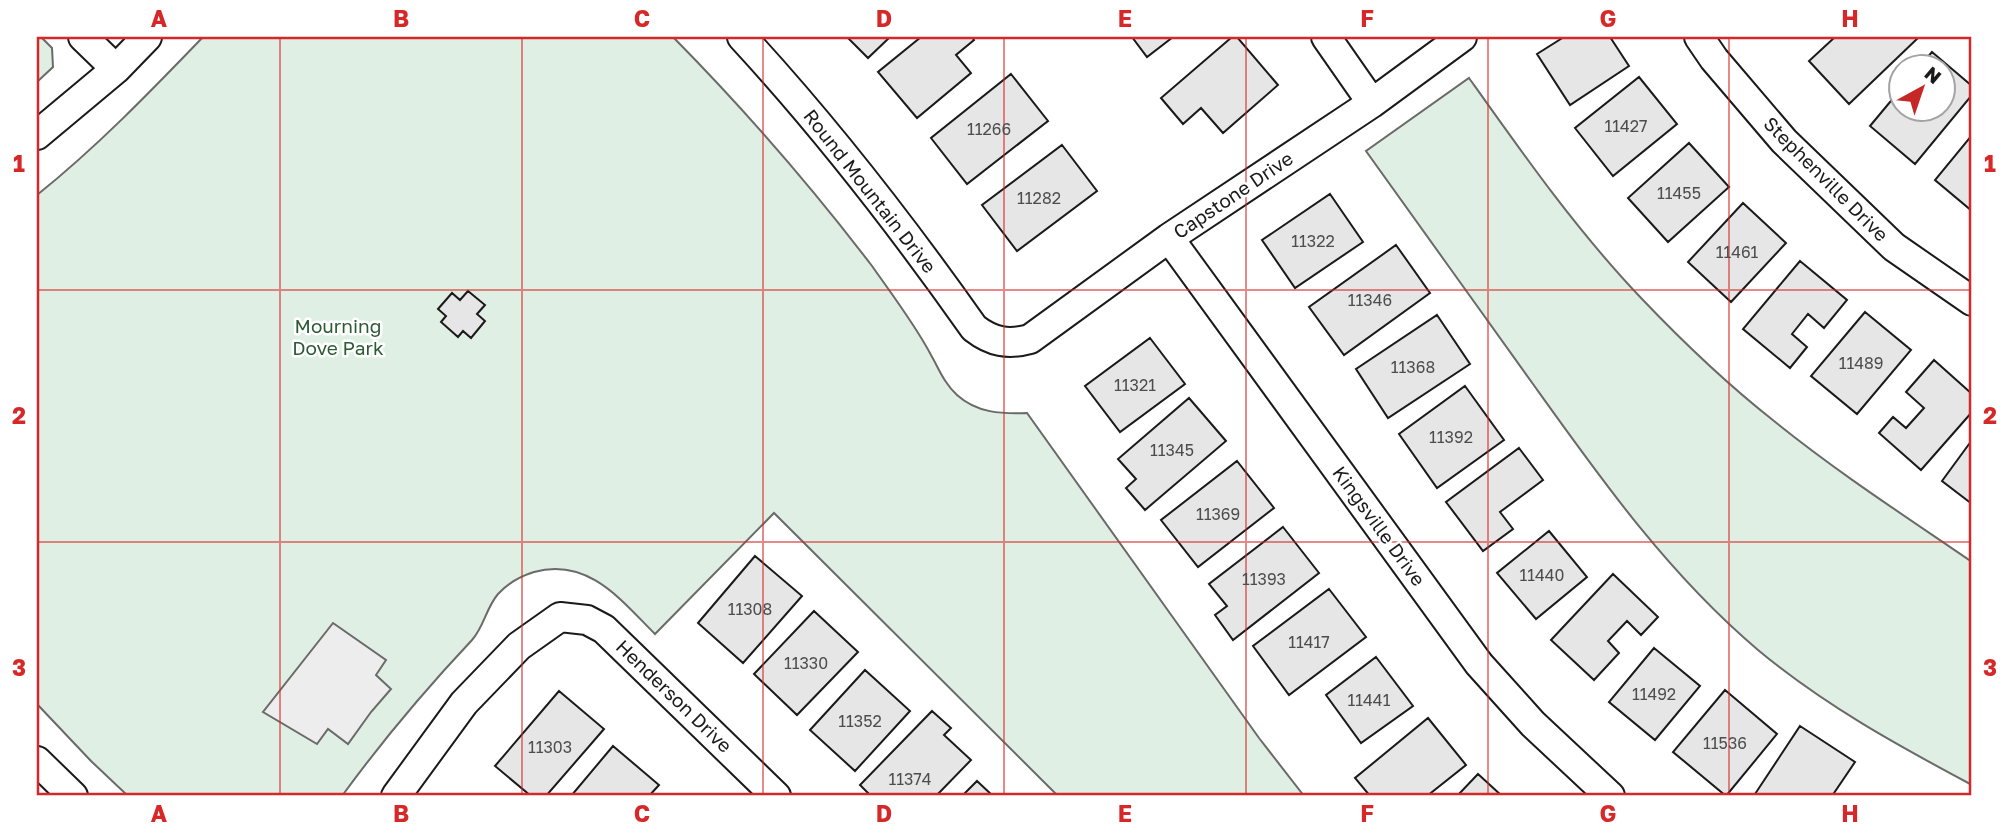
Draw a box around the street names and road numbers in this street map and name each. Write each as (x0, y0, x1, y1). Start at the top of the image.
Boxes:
street label: Round Mountain Drive (799, 104, 941, 277)
street label: Stephenville Drive (1759, 112, 1893, 246)
street label: Capstone Drive (1169, 146, 1297, 243)
street label: Kingsville Drive (1328, 461, 1431, 590)
street label: Henderson Drive (612, 634, 737, 757)

